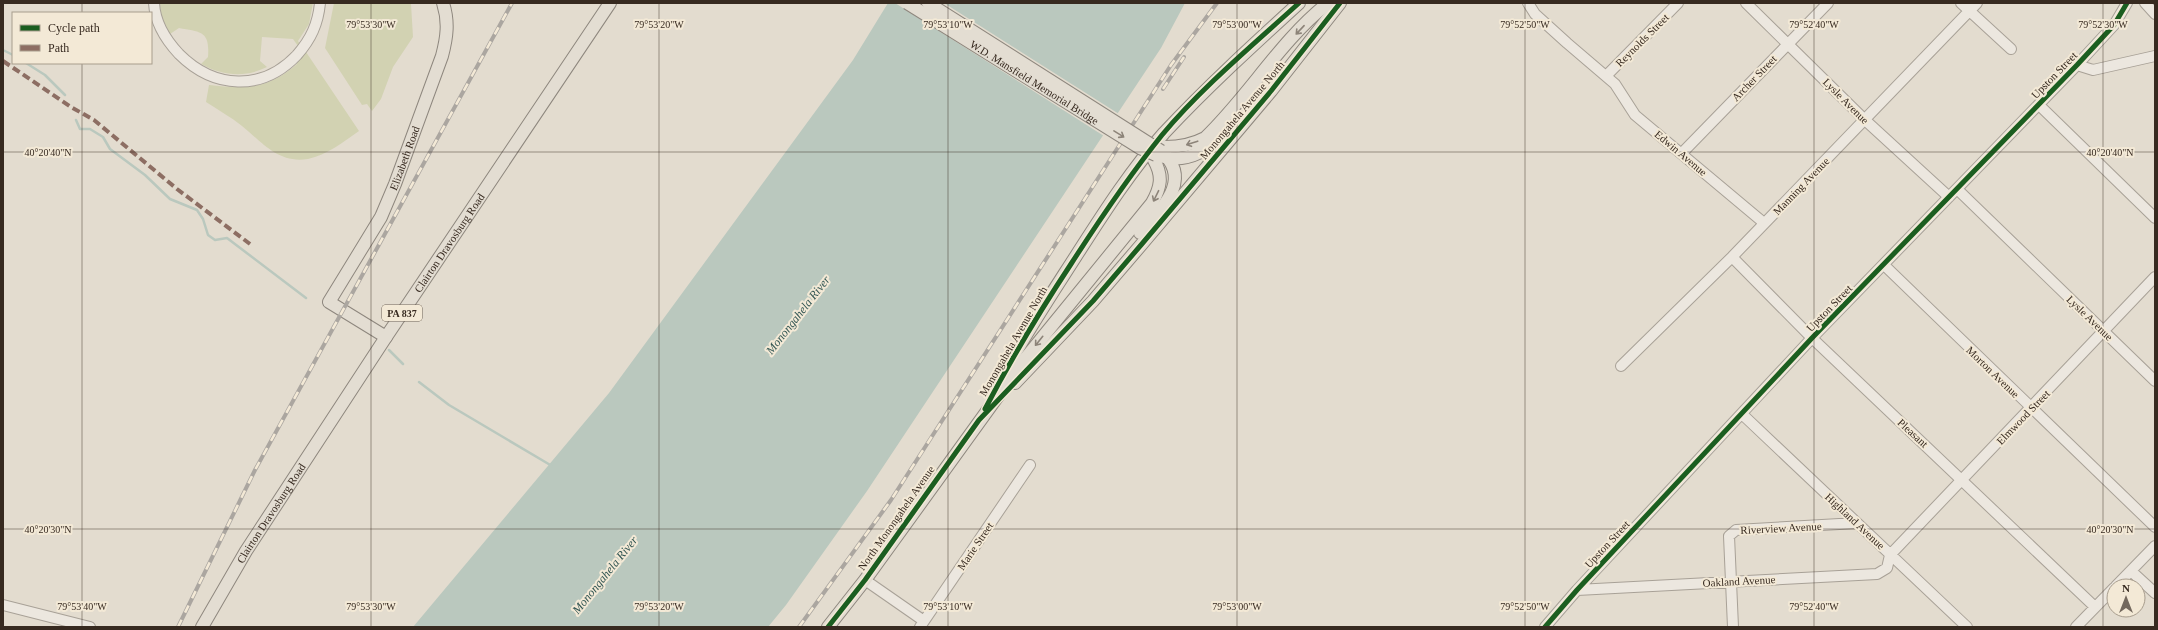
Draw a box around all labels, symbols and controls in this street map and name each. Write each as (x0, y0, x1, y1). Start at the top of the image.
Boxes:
street label: Reynolds Street (1613, 11, 1671, 69)
legend (12, 12, 152, 64)
text: 79°53'30"W (346, 19, 396, 30)
text: 79°53'20"W (634, 19, 684, 30)
text: 79°53'10"W (923, 19, 973, 30)
text: 79°53'00"W (1212, 19, 1262, 30)
text: 79°52'50"W (1500, 19, 1550, 30)
text: 79°52'40"W (1789, 19, 1839, 30)
text: 79°52'30"W (2078, 19, 2128, 30)
text: Cycle path (48, 21, 100, 35)
one-way arrow (1295, 25, 1304, 35)
street label: W.D. Mansfield Memorial Bridge (968, 38, 1101, 127)
text: Path (48, 41, 69, 55)
street label: Upston Street (2029, 49, 2079, 101)
street label: Archer Street (1729, 53, 1779, 103)
street label: Monongahela Avenue North (1197, 58, 1287, 162)
street label: Lysle Avenue (1821, 76, 1871, 126)
street label: Elizabeth Road (387, 124, 422, 192)
street label: Edwin Avenue (1653, 128, 1710, 178)
one-way arrow (1113, 131, 1125, 139)
one-way arrow (1186, 140, 1199, 147)
text: 40°20'40"N (24, 147, 72, 158)
text: 40°20'40"N (2086, 147, 2134, 158)
street label: Manning Avenue (1771, 155, 1832, 217)
one-way arrow (1152, 190, 1159, 202)
street label: Clairton Dravosburg Road (412, 191, 487, 295)
water label: Monongahela River (762, 273, 833, 358)
street label: Upston Street (1804, 282, 1854, 334)
street label: Monongahela Avenue North (977, 284, 1050, 398)
street label: Lysle Avenue (2064, 293, 2116, 343)
road number: PA 837 (382, 305, 422, 321)
one-way arrow (1035, 335, 1044, 346)
street label: Morton Avenue (1964, 344, 2022, 400)
street label: Elmwood Street (1994, 387, 2052, 447)
street label: Pleasant (1895, 416, 1931, 450)
street label: Clairton Dravosburg Road (234, 461, 308, 565)
street label: North Monongahela Avenue (855, 463, 937, 572)
street label: Highland Avenue (1823, 491, 1887, 552)
street label: Upston Street (1582, 518, 1632, 570)
street label: Marie Street (955, 520, 995, 572)
street label: Riverview Avenue (1740, 520, 1822, 536)
text: 40°20'30"N (24, 524, 72, 535)
text: 40°20'30"N (2086, 524, 2134, 535)
water label: Monongahela River (569, 533, 641, 617)
street label: Oakland Avenue (1702, 573, 1776, 589)
north arrow (2106, 578, 2146, 618)
text: N (2122, 582, 2130, 594)
text: 79°53'40"W (57, 601, 107, 612)
text: 79°53'30"W (346, 601, 396, 612)
text: 79°53'20"W (634, 601, 684, 612)
text: 79°53'10"W (923, 601, 973, 612)
text: 79°53'00"W (1212, 601, 1262, 612)
text: 79°52'50"W (1500, 601, 1550, 612)
text: 79°52'40"W (1789, 601, 1839, 612)

